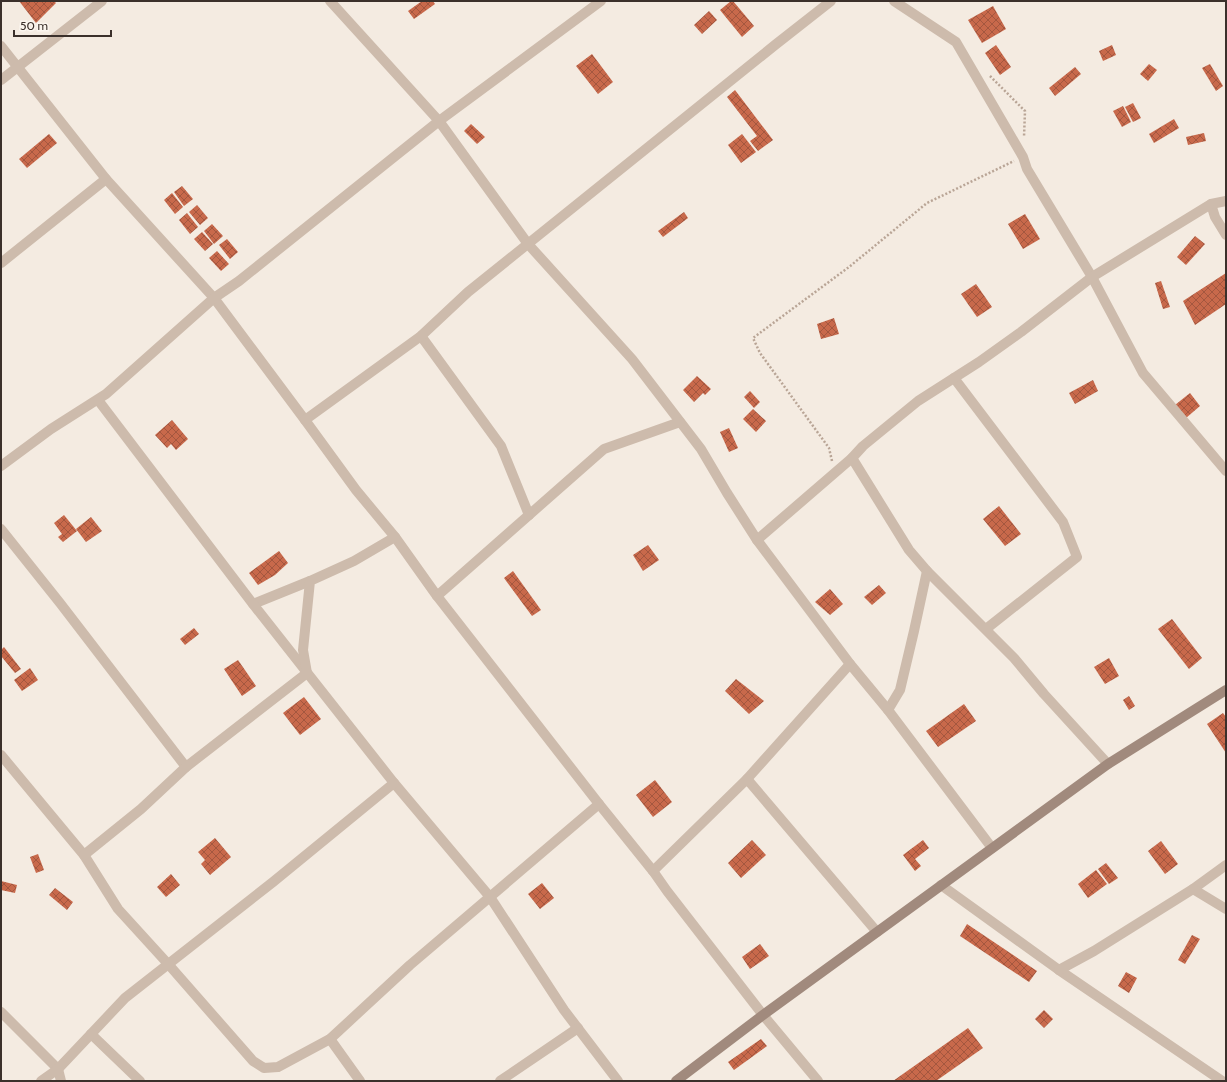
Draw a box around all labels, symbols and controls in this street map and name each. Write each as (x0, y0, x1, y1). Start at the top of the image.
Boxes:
scale bar (14, 12, 111, 38)
text: 50 m (20, 18, 48, 33)

